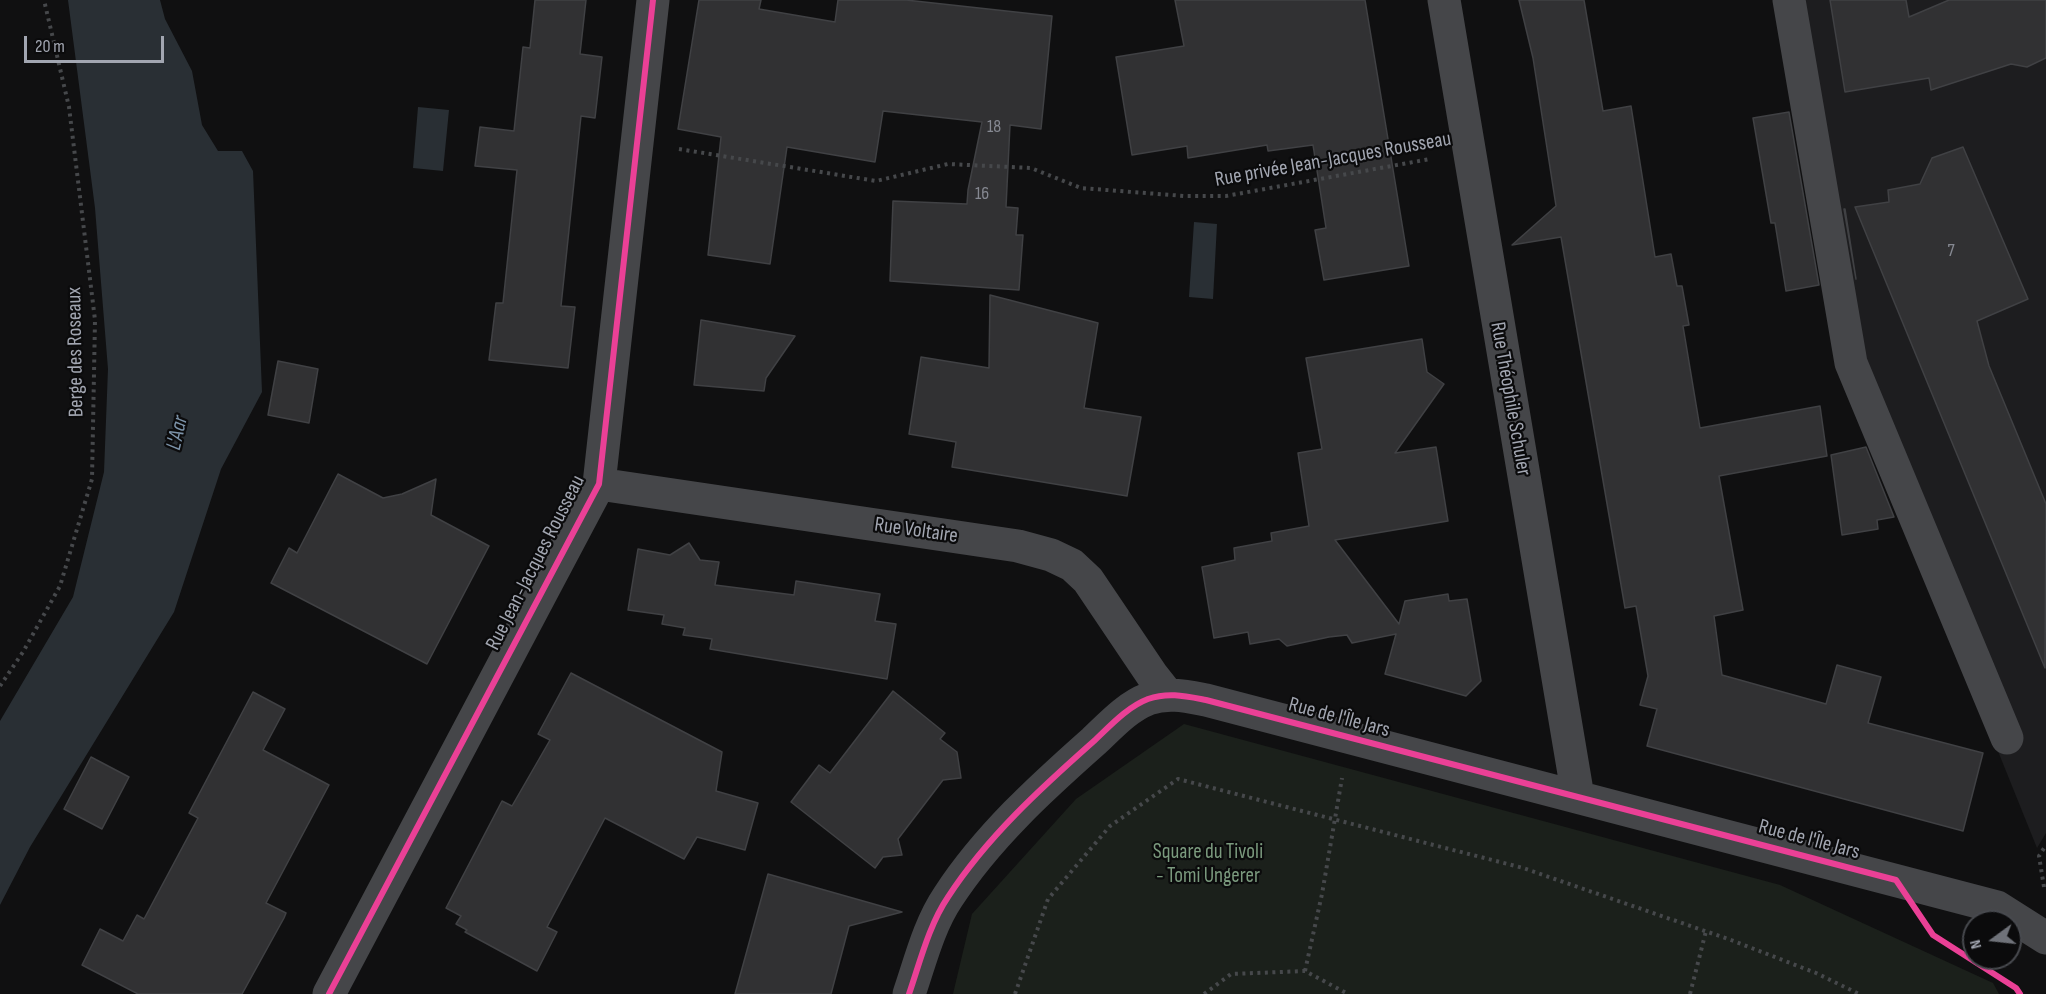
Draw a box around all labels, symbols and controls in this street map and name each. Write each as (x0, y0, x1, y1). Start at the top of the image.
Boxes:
scale bar (27, 24, 166, 62)
text: 20 m (35, 36, 65, 57)
house number: 18 (987, 116, 1001, 138)
street label: Rue privée Jean-Jacques Rousseau (1213, 127, 1453, 193)
house number: 16 (975, 183, 989, 205)
house number: 7 (1947, 240, 1955, 262)
street label: Berge des Roseaux (62, 287, 90, 417)
street label: Rue Théophile Schuler (1484, 320, 1536, 478)
water label: L'Aar (161, 413, 195, 453)
street label: Rue Jean-Jacques Rousseau (481, 471, 591, 655)
street label: Rue Voltaire (873, 513, 959, 549)
street label: Rue de l'Île Jars (1286, 692, 1392, 744)
street label: Rue de l'Île Jars (1756, 814, 1862, 866)
park label: Square du Tivoli - Tomi Ungerer (1153, 840, 1263, 890)
north arrow (1962, 910, 2022, 970)
text: N (1966, 938, 1986, 951)

